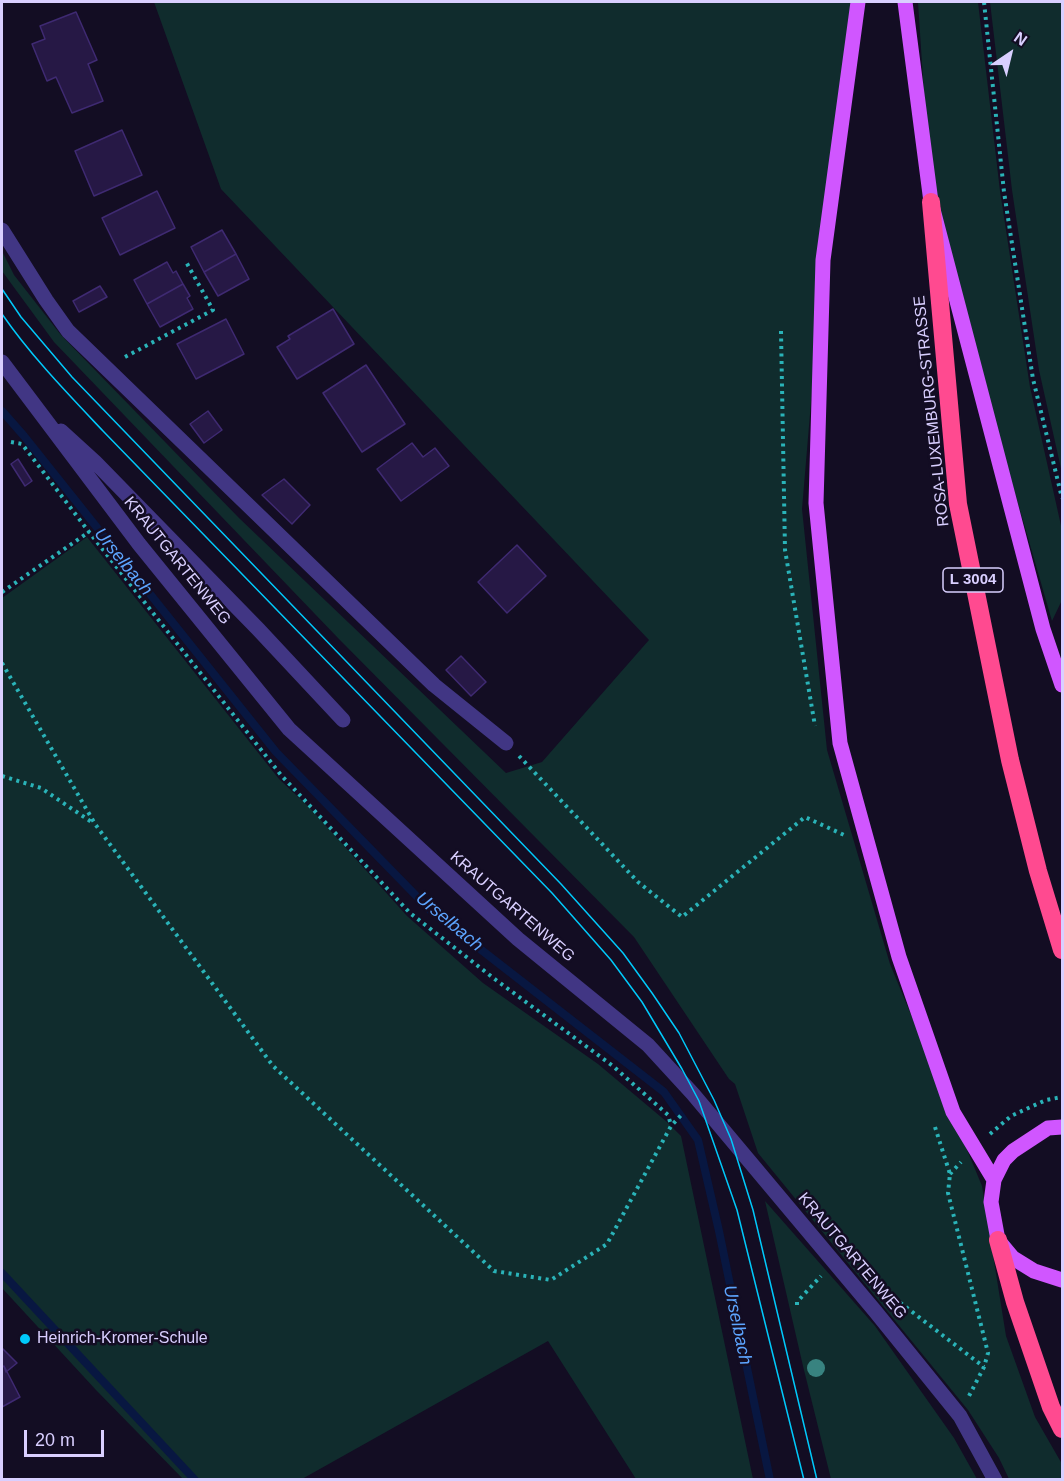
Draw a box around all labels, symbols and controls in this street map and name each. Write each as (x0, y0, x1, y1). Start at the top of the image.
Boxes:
north arrow (980, 24, 1040, 84)
text: N (1011, 29, 1030, 49)
street label: ROSA-LUXEMBURG-STRASSE (910, 295, 954, 527)
street label: KRAUTGARTENWEG (120, 493, 234, 629)
water label: Urselbach (89, 524, 157, 600)
road number: L 3004 (943, 568, 1003, 592)
street label: KRAUTGARTENWEG (446, 848, 578, 966)
water label: Urselbach (411, 888, 487, 956)
street label: KRAUTGARTENWEG (794, 1189, 910, 1323)
water label: Urselbach (718, 1283, 756, 1367)
place label: Heinrich-Kromer-Schule (37, 1329, 208, 1349)
marker: Heinrich-Kromer-Schule (18, 1332, 32, 1346)
scale bar (27, 1418, 106, 1456)
text: 20 m (35, 1430, 75, 1450)

